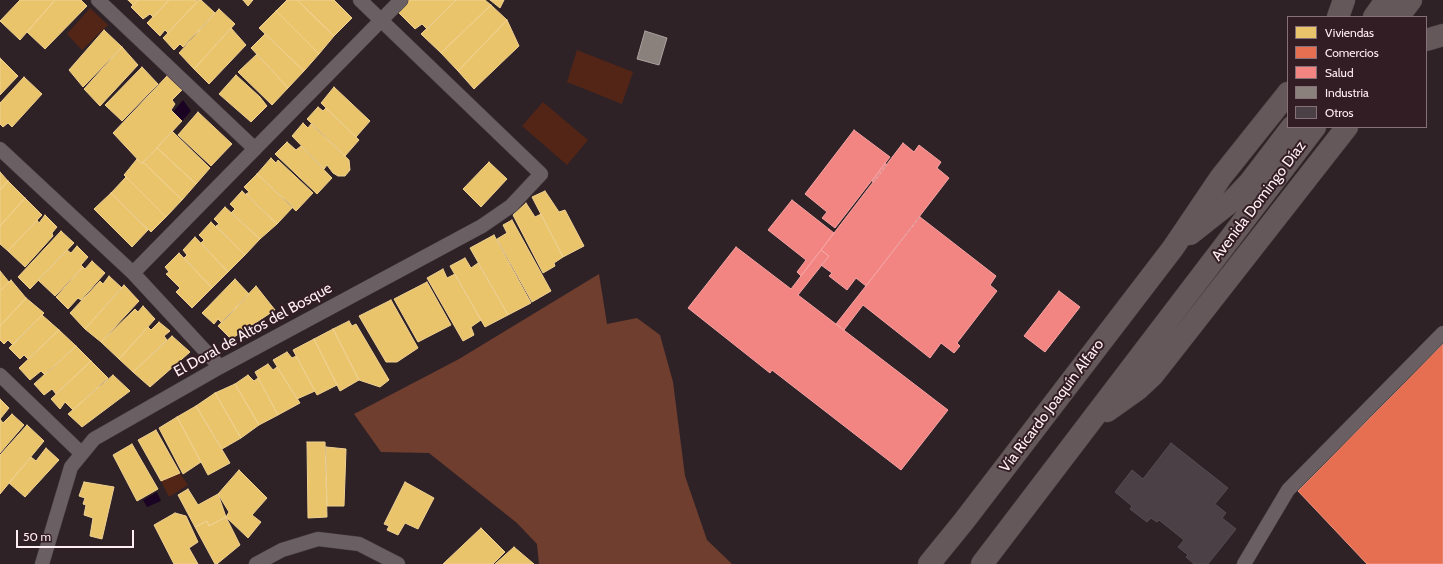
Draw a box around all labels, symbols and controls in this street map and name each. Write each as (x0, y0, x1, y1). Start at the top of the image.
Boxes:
legend (1287, 16, 1427, 128)
text: Viviendas (1325, 25, 1374, 40)
text: Comercios (1325, 45, 1379, 60)
text: Salud (1325, 65, 1354, 80)
text: Industria (1325, 85, 1369, 100)
text: Otros (1325, 105, 1354, 120)
street label: Avenida Domingo Díaz (1208, 138, 1310, 264)
street label: El Doral de Altos del Bosque (171, 279, 335, 381)
street label: Vía Ricardo Joaquín Alfaro (996, 336, 1108, 476)
scale bar (18, 522, 136, 548)
text: 50 m (23, 529, 51, 544)

